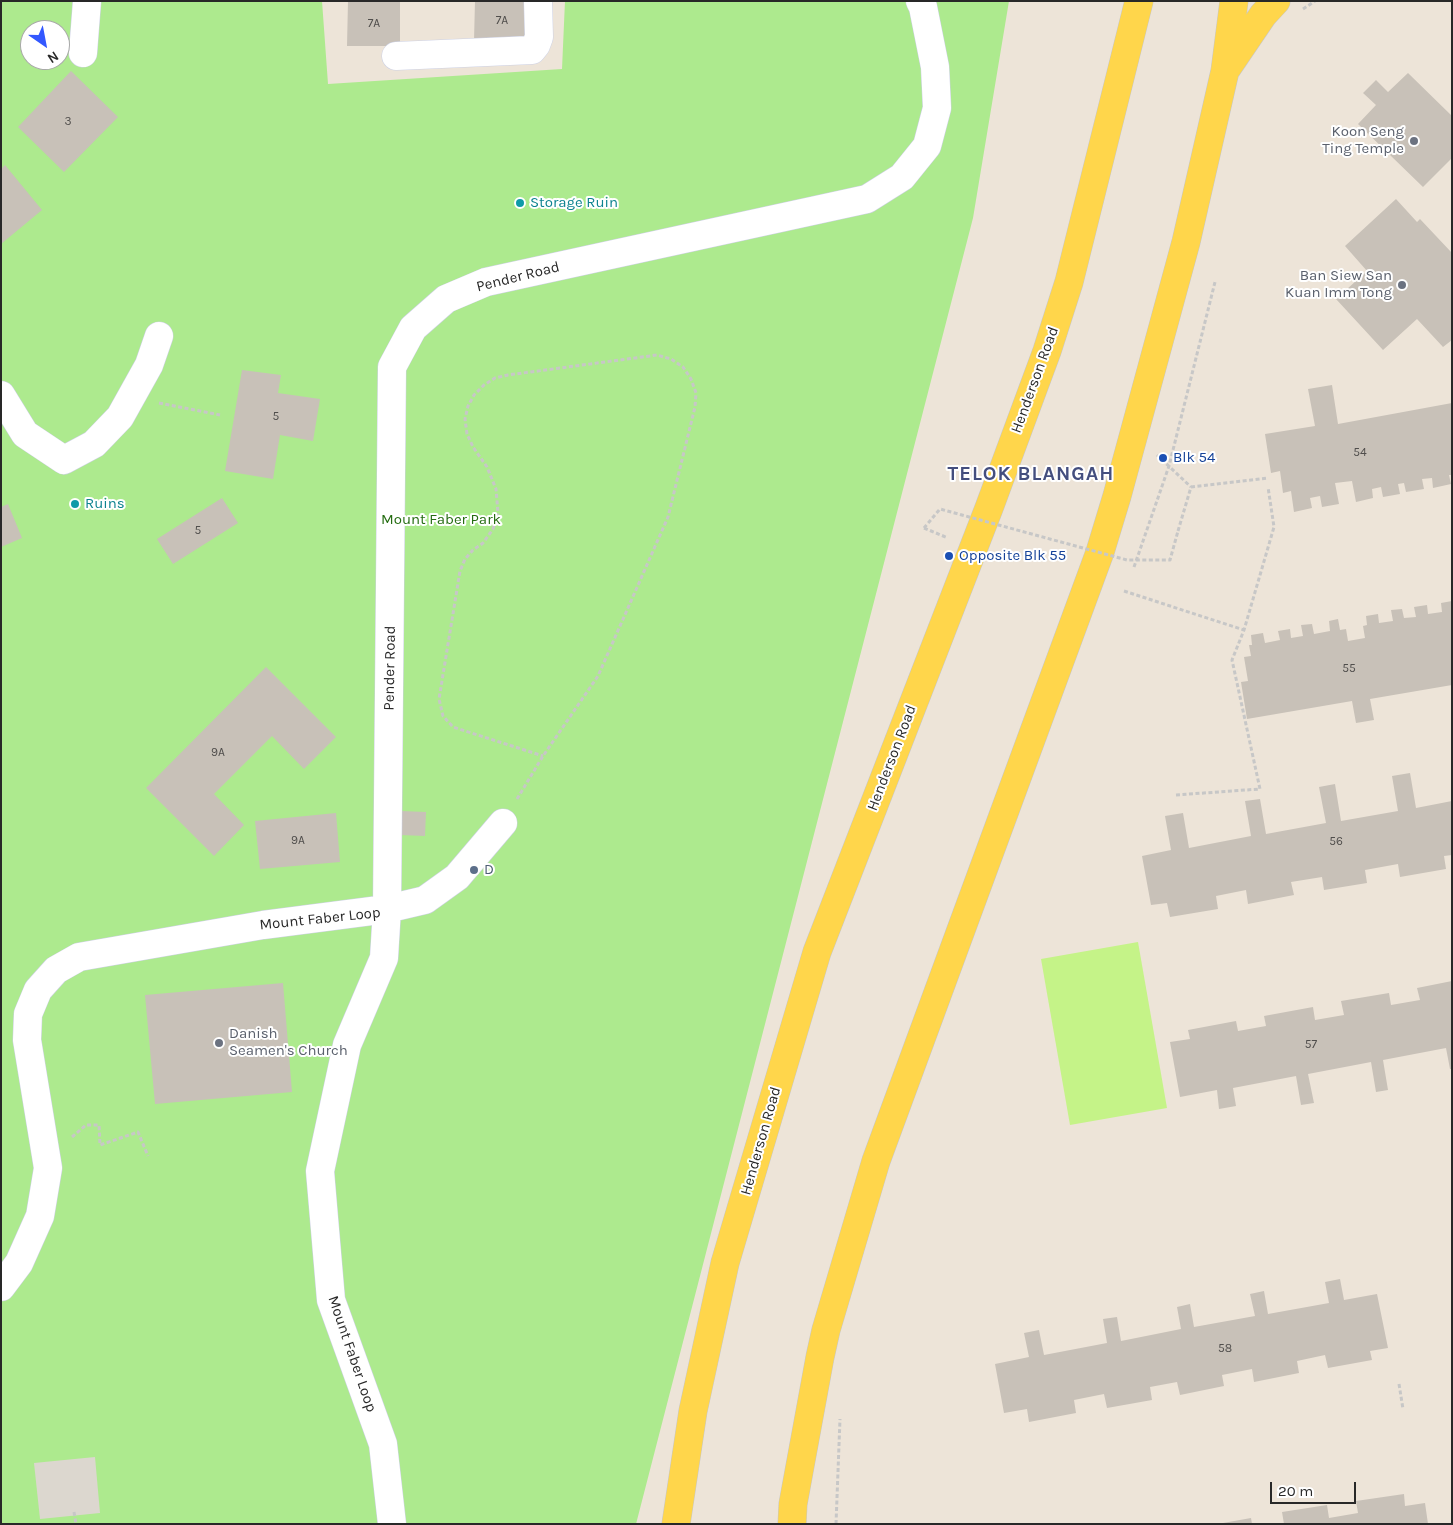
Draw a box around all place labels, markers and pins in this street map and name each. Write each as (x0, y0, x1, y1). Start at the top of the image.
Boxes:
place label: Koon Seng Ting Temple (1322, 123, 1404, 158)
marker: Koon Seng Ting Temple (1408, 135, 1420, 147)
place label: Storage Ruin (530, 194, 618, 212)
marker: Storage Ruin (514, 197, 526, 209)
place label: Ban Siew San Kuan Imm Tong (1285, 267, 1392, 302)
marker: Ban Siew San Kuan Imm Tong (1396, 279, 1408, 291)
place label: Blk 54 (1173, 449, 1215, 467)
marker: Blk 54 (1157, 452, 1169, 464)
place label: Ruins (85, 495, 125, 513)
marker: Ruins (69, 498, 81, 510)
place label: Opposite Blk 55 (959, 547, 1066, 565)
marker: Opposite Blk 55 (943, 550, 955, 562)
place label: D (484, 861, 494, 879)
marker: D (468, 864, 480, 876)
place label: Danish Seamen's Church (229, 1025, 348, 1060)
marker: Danish Seamen's Church (213, 1037, 225, 1049)

